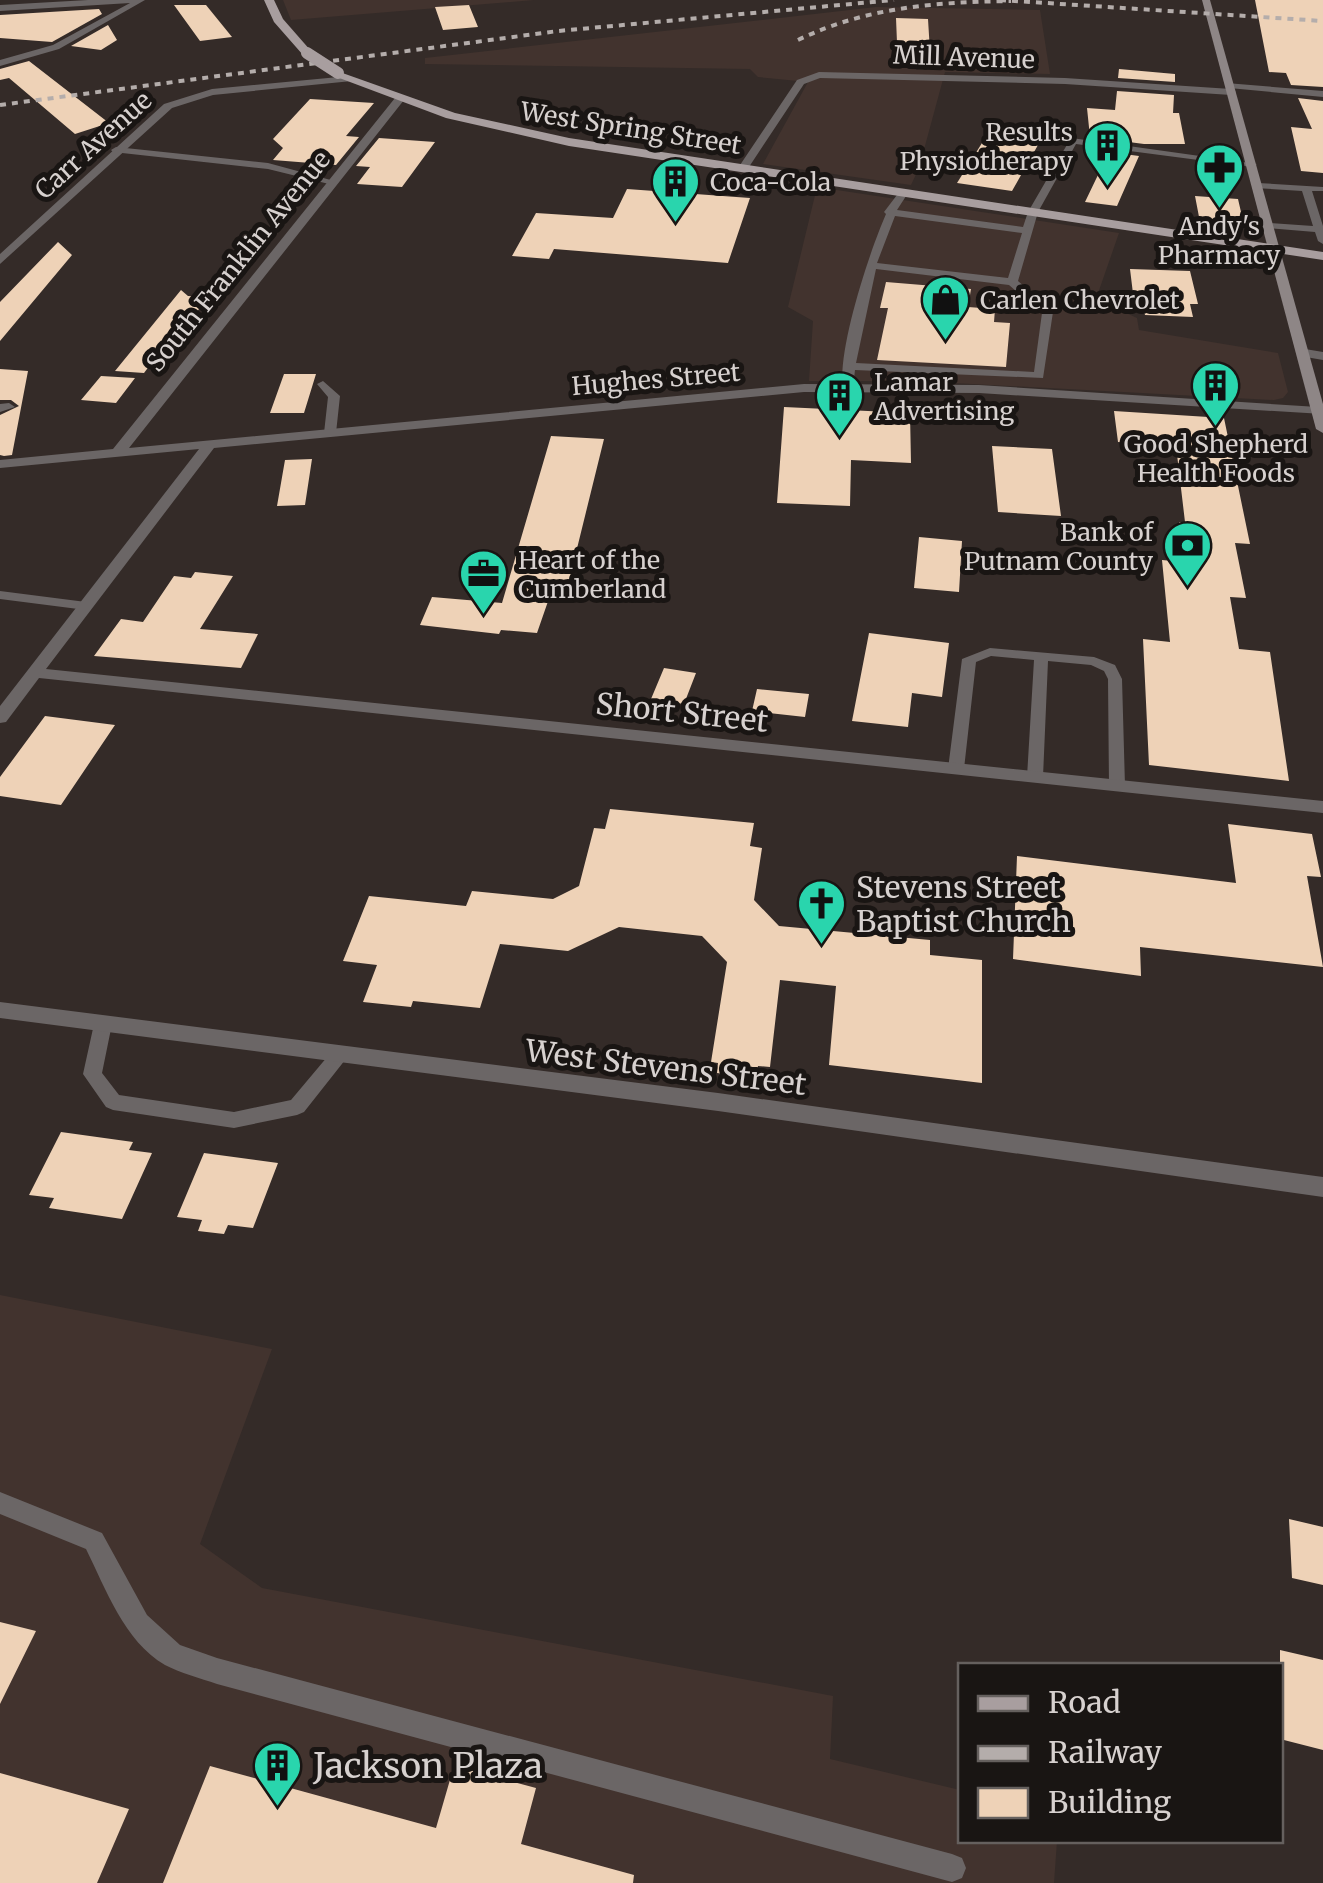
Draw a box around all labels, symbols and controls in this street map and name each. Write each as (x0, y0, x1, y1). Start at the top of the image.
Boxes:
street label: Mill Avenue (893, 39, 1035, 75)
street label: Carr Avenue (28, 84, 158, 206)
street label: West Spring Street (517, 95, 744, 161)
place label: Results Physiotherapy (899, 116, 1073, 177)
building icon: Results Physiotherapy (1082, 120, 1134, 188)
pharmacy icon: Andy's Pharmacy (1193, 142, 1245, 210)
street label: South Franklin Avenue (139, 144, 337, 378)
building icon: Coca-Cola (649, 156, 701, 224)
place label: Coca-Cola (710, 166, 831, 198)
place label: Andy's Pharmacy (1158, 210, 1281, 271)
shop icon: Carlen Chevrolet (919, 274, 971, 342)
place label: Carlen Chevrolet (980, 284, 1180, 316)
street label: Hughes Street (570, 356, 742, 402)
building icon: Good Shepherd Health Foods (1190, 360, 1242, 428)
place label: Lamar Advertising (873, 366, 1014, 427)
building icon: Lamar Advertising (813, 370, 865, 438)
place label: Good Shepherd Health Foods (1124, 428, 1308, 489)
place label: Bank of Putnam County (964, 516, 1155, 577)
bank icon: Bank of Putnam County (1162, 520, 1214, 588)
place label: Heart of the Cumberland (518, 544, 666, 605)
office icon: Heart of the Cumberland (457, 548, 509, 616)
street label: Short Street (594, 684, 770, 740)
place label: Stevens Street Baptist Church (856, 868, 1071, 940)
church icon: Stevens Street Baptist Church (795, 878, 847, 946)
street label: West Stevens Street (522, 1031, 809, 1103)
legend (958, 1663, 1283, 1843)
text: Road (1048, 1683, 1121, 1721)
text: Railway (1048, 1733, 1163, 1771)
building icon: Jackson Plaza (252, 1740, 304, 1808)
place label: Jackson Plaza (312, 1744, 543, 1788)
text: Building (1048, 1783, 1171, 1821)

